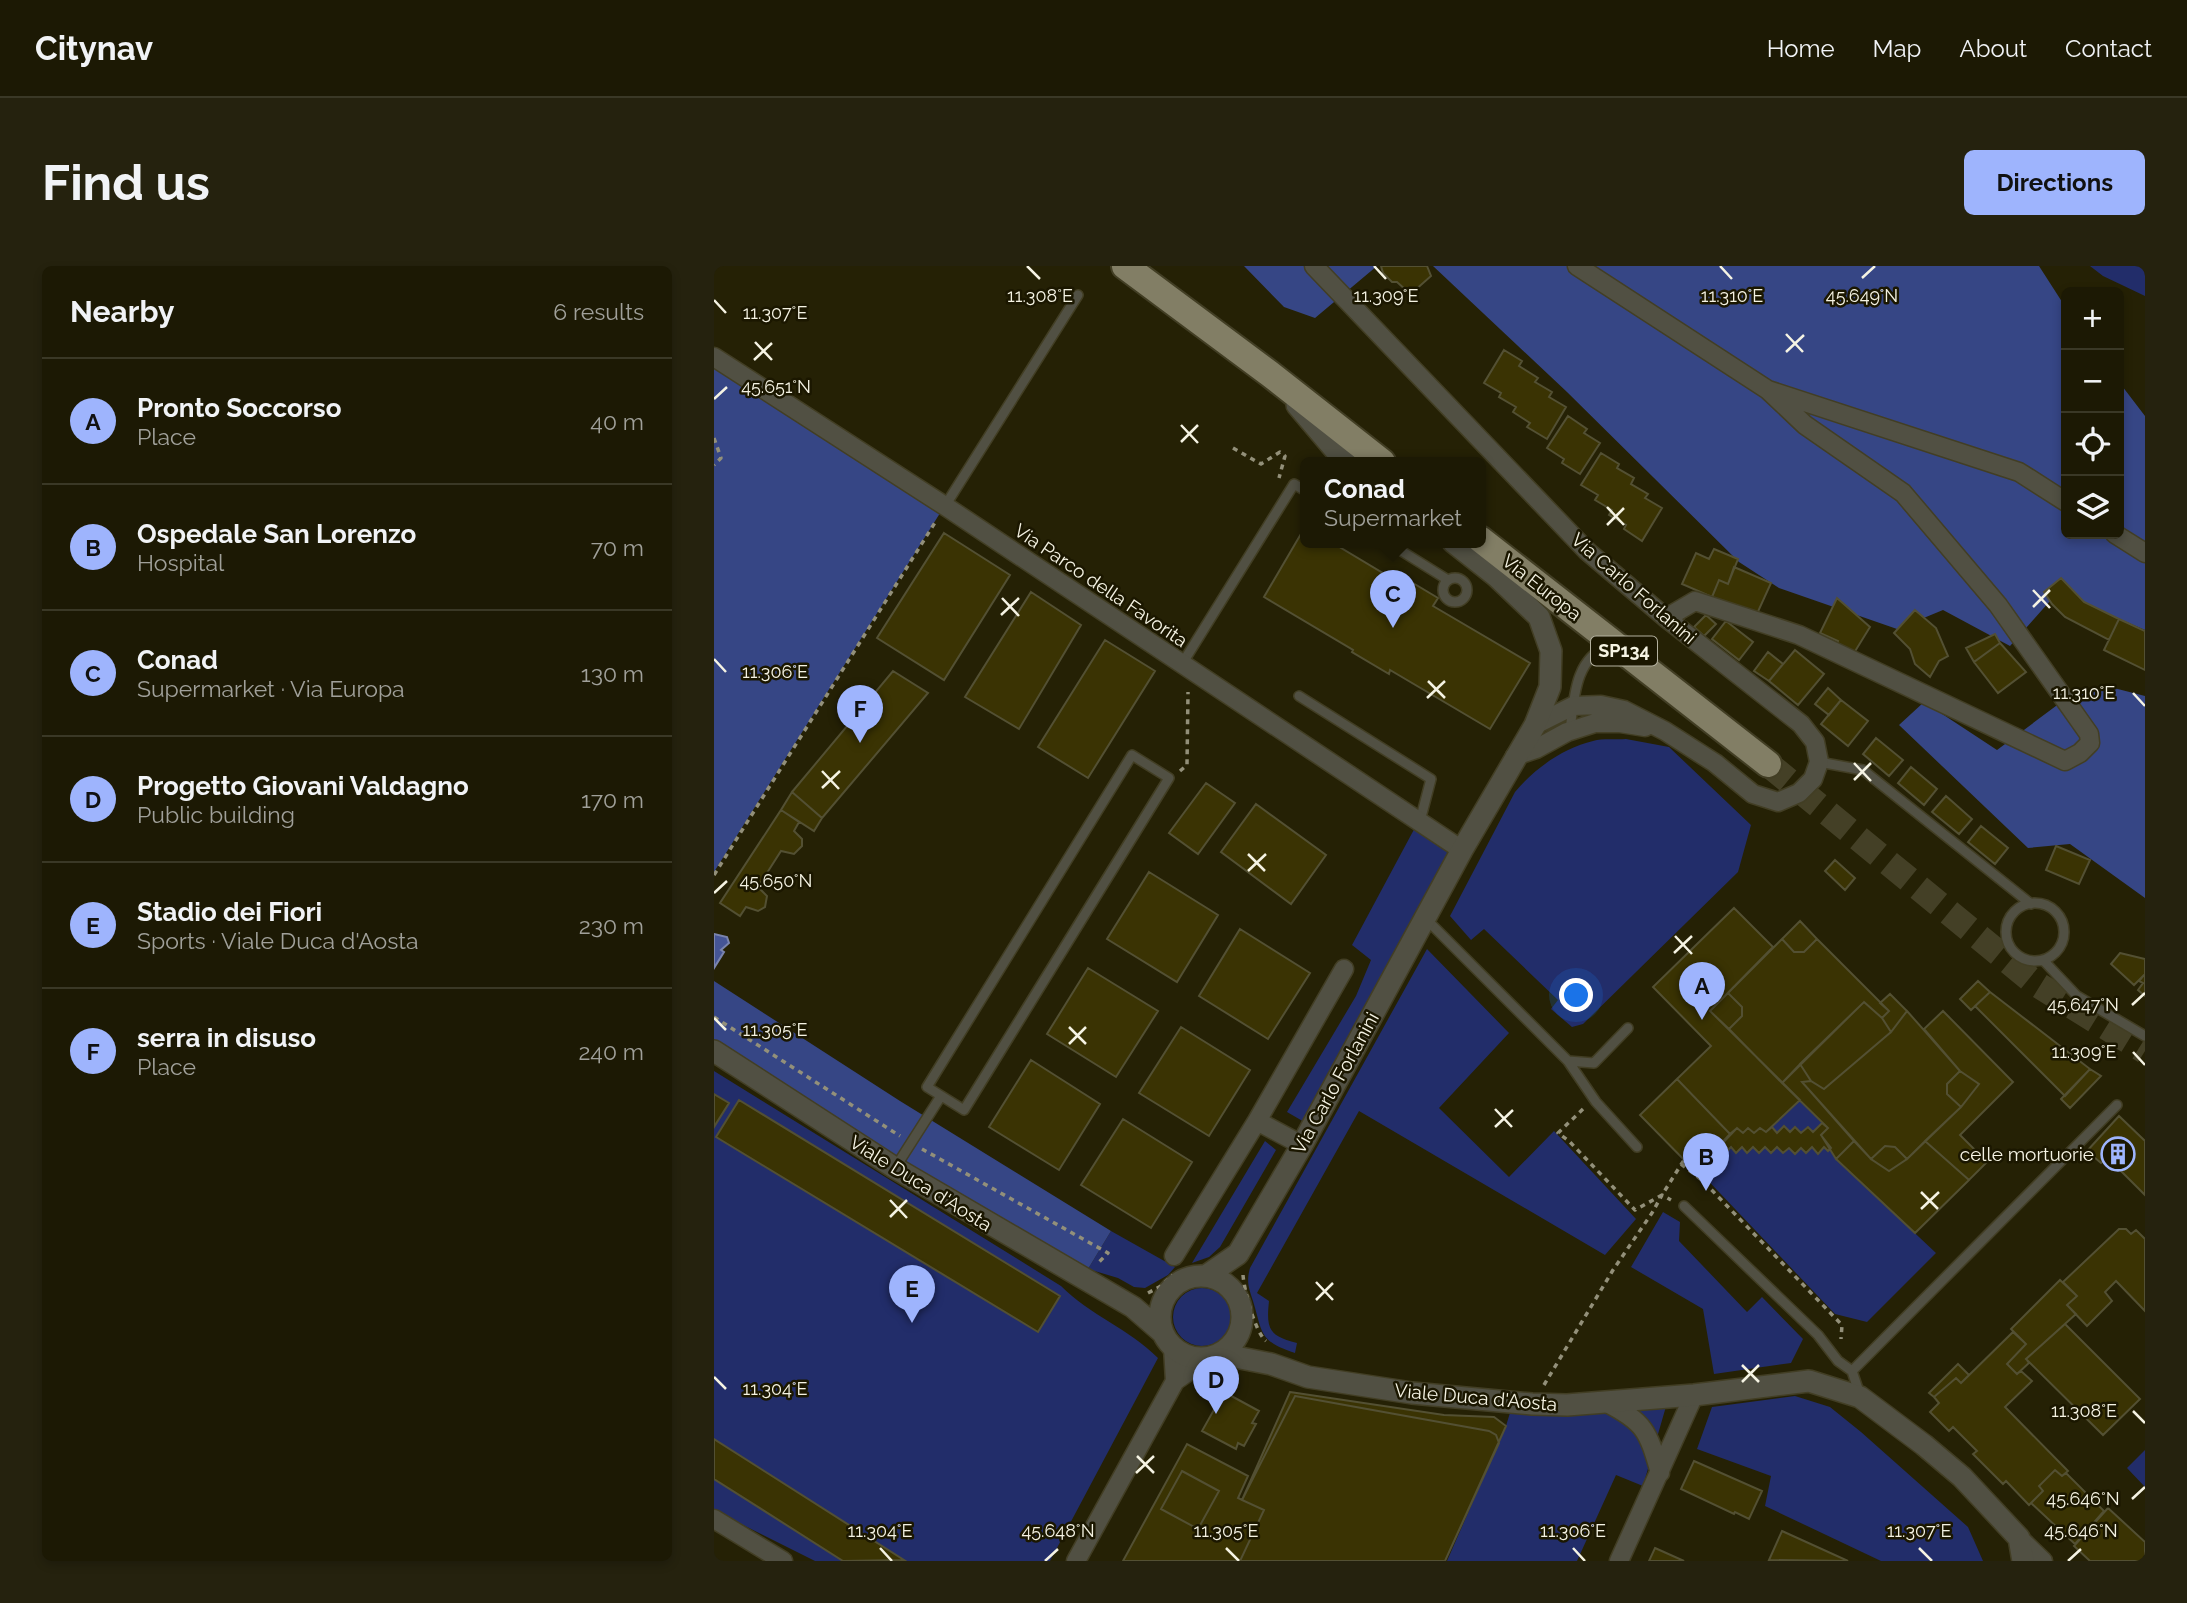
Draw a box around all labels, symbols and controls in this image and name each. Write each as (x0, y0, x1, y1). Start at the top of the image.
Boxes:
text: Citynav (35, 29, 153, 68)
text: Home (1767, 34, 1835, 63)
text: Map (1873, 34, 1921, 63)
text: About (1959, 34, 2027, 63)
text: Contact (2065, 34, 2152, 63)
button: Directions (1964, 150, 2145, 215)
text: Find us (42, 154, 210, 211)
text: 11.308°E (1007, 285, 1073, 306)
text: 11.309°E (1353, 285, 1419, 306)
text: 11.310°E (1701, 285, 1763, 306)
text: 45.649°N (1826, 285, 1898, 306)
map controls (2061, 287, 2124, 539)
button: + (2061, 287, 2124, 350)
text: Nearby (70, 294, 174, 329)
text: 6 results (553, 298, 644, 325)
text: 11.307°E (743, 302, 807, 323)
button: − (2061, 350, 2124, 413)
text: 45.651°N (741, 376, 811, 397)
text: Pronto Soccorso (137, 393, 341, 423)
text: A (85, 408, 101, 435)
text: 40 m (590, 408, 644, 435)
button: locate (2061, 413, 2124, 476)
text: Place (137, 423, 196, 450)
popup (1300, 457, 1486, 548)
text: Conad (1324, 474, 1405, 504)
button: layers (2061, 476, 2124, 539)
text: Supermarket (1324, 504, 1462, 531)
text: Ospedale San Lorenzo (137, 519, 416, 549)
street label: Via Parco della Favorita (1010, 519, 1192, 651)
street label: Via Carlo Forlanini (1567, 528, 1701, 648)
text: B (85, 534, 101, 561)
text: 70 m (591, 534, 644, 561)
text: Hospital (137, 549, 224, 576)
street label: Via Europa (1498, 549, 1586, 625)
pin: C (1370, 570, 1416, 628)
road number: SP134 (1591, 636, 1657, 666)
text: Conad (137, 645, 218, 675)
text: C (85, 660, 101, 687)
text: 130 m (581, 660, 644, 687)
text: 11.306°E (742, 661, 808, 682)
text: Supermarket · Via Europa (137, 675, 405, 702)
text: 11.310°E (2053, 682, 2115, 703)
pin: F (837, 685, 883, 743)
text: Progetto Giovani Valdagno (137, 771, 469, 801)
text: D (85, 786, 101, 813)
text: 170 m (581, 786, 644, 813)
text: Public building (137, 801, 295, 828)
text: 45.650°N (739, 870, 813, 891)
text: Stadio dei Fiori (137, 897, 322, 927)
text: E (86, 912, 100, 939)
text: 230 m (579, 912, 644, 939)
text: Sports · Viale Duca d'Aosta (137, 927, 419, 954)
pin: A (1679, 962, 1725, 1020)
your location (1559, 978, 1593, 1012)
text: 45.647°N (2047, 994, 2119, 1015)
street label: Via Carlo Forlanini (1287, 1009, 1383, 1157)
text: 11.305°E (743, 1019, 808, 1040)
text: serra in disuso (137, 1023, 316, 1053)
text: F (86, 1038, 100, 1065)
text: 240 m (578, 1038, 644, 1065)
text: 11.309°E (2051, 1041, 2117, 1062)
text: Place (137, 1053, 196, 1080)
street label: Viale Duca d'Aosta (846, 1130, 996, 1236)
pin: B (1683, 1133, 1729, 1191)
building icon: celle mortuorie (2099, 1135, 2137, 1173)
place label: celle mortuorie (1960, 1143, 2094, 1165)
pin: E (889, 1265, 935, 1323)
pin: D (1193, 1356, 1239, 1414)
text: 11.304°E (743, 1378, 807, 1399)
street label: Viale Duca d'Aosta (1394, 1379, 1558, 1415)
text: 11.308°E (2051, 1400, 2117, 1421)
text: 45.646°N (2046, 1488, 2120, 1509)
text: 11.304°E (848, 1520, 912, 1541)
text: 45.648°N (1021, 1520, 1095, 1541)
text: 11.305°E (1194, 1520, 1259, 1541)
text: 11.306°E (1540, 1520, 1606, 1541)
text: 11.307°E (1887, 1520, 1951, 1541)
text: 45.646°N (2044, 1520, 2118, 1541)

